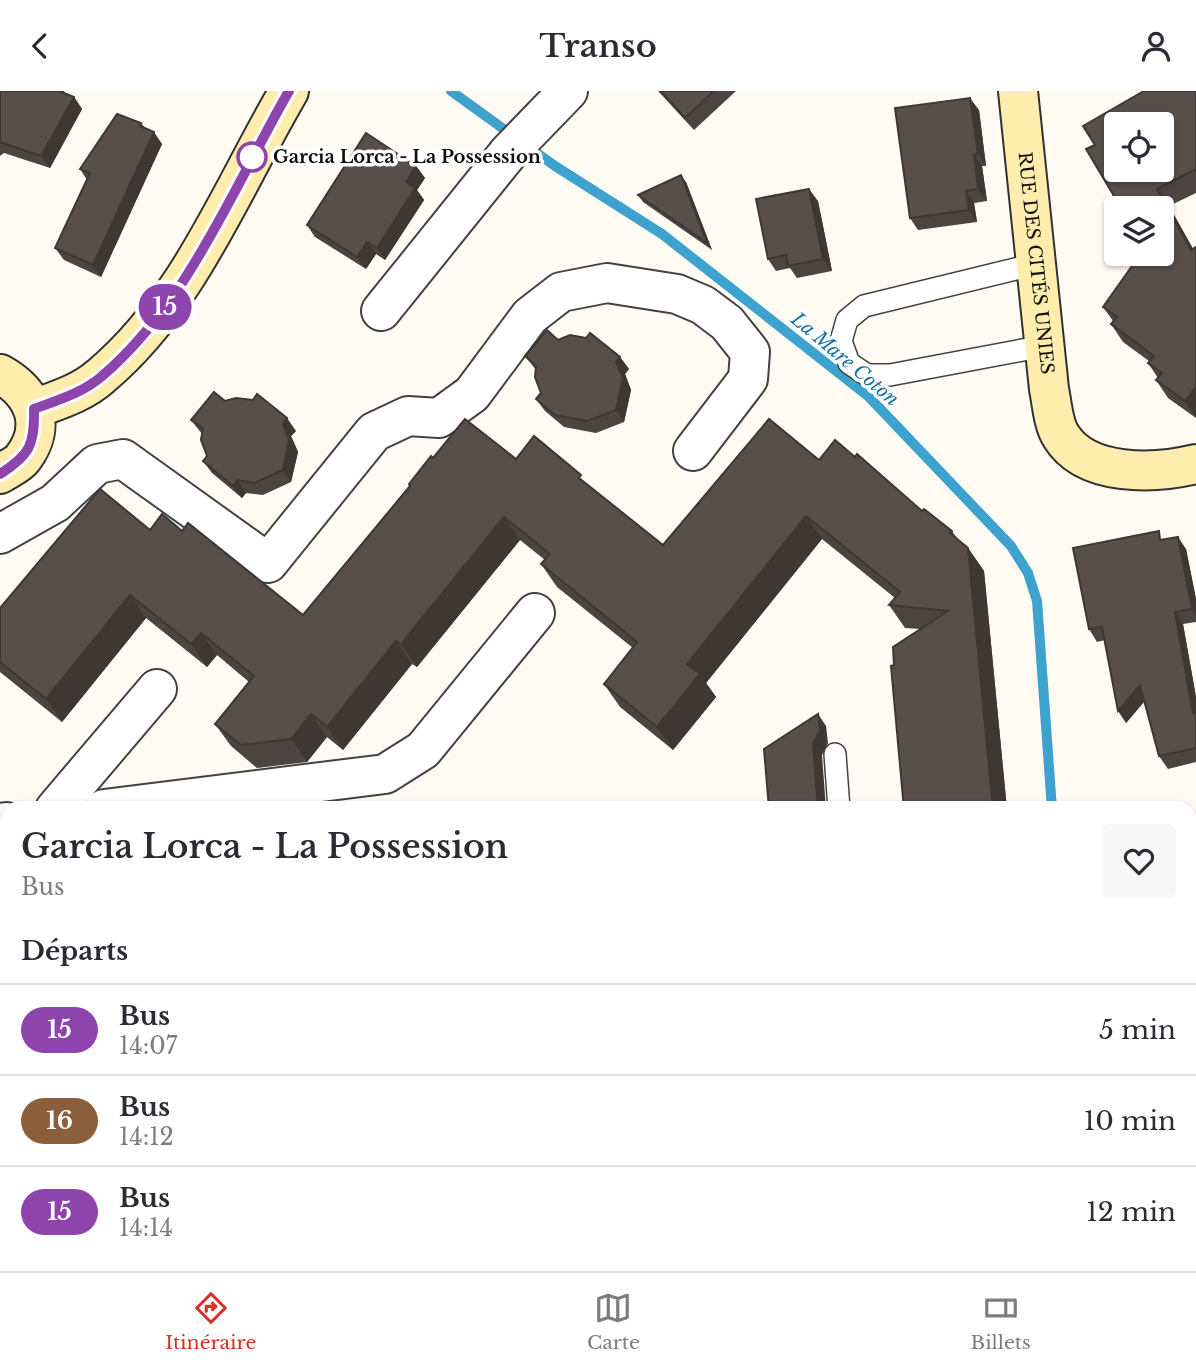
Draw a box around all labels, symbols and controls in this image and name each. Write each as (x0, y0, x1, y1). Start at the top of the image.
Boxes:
text: Transo (539, 26, 657, 66)
icon: back (21, 27, 59, 65)
icon: person (1137, 27, 1175, 65)
map controls (1104, 112, 1174, 266)
button: locate (1104, 112, 1174, 182)
marker: Garcia Lorca - La Possession (237, 142, 267, 172)
place label: Garcia Lorca - La Possession (273, 146, 541, 168)
street label: RUE DES CITÉS UNIES (1013, 151, 1058, 375)
button: layers (1104, 196, 1174, 266)
line badge: 15 (134, 284, 196, 330)
text: 15 (153, 292, 177, 321)
water label: La Mare Coton (786, 307, 903, 411)
button: heart (1102, 824, 1176, 898)
text: Garcia Lorca - La Possession (21, 826, 508, 867)
text: Bus (21, 873, 64, 901)
text: Départs (21, 935, 128, 967)
text: Bus (119, 1000, 170, 1032)
text: 5 min (1099, 1014, 1176, 1046)
text: 15 (47, 1015, 72, 1044)
text: 14:07 (119, 1032, 177, 1060)
text: Bus (119, 1091, 170, 1123)
text: 10 min (1084, 1105, 1176, 1137)
text: 16 (46, 1106, 73, 1135)
text: 14:12 (119, 1123, 174, 1151)
text: Bus (119, 1182, 170, 1214)
text: 12 min (1086, 1196, 1176, 1228)
text: 15 (47, 1197, 72, 1226)
text: 14:14 (119, 1214, 173, 1242)
tab: Itinéraire (165, 1289, 256, 1354)
tab: Carte (587, 1289, 640, 1354)
tab: Billets (971, 1289, 1031, 1354)

